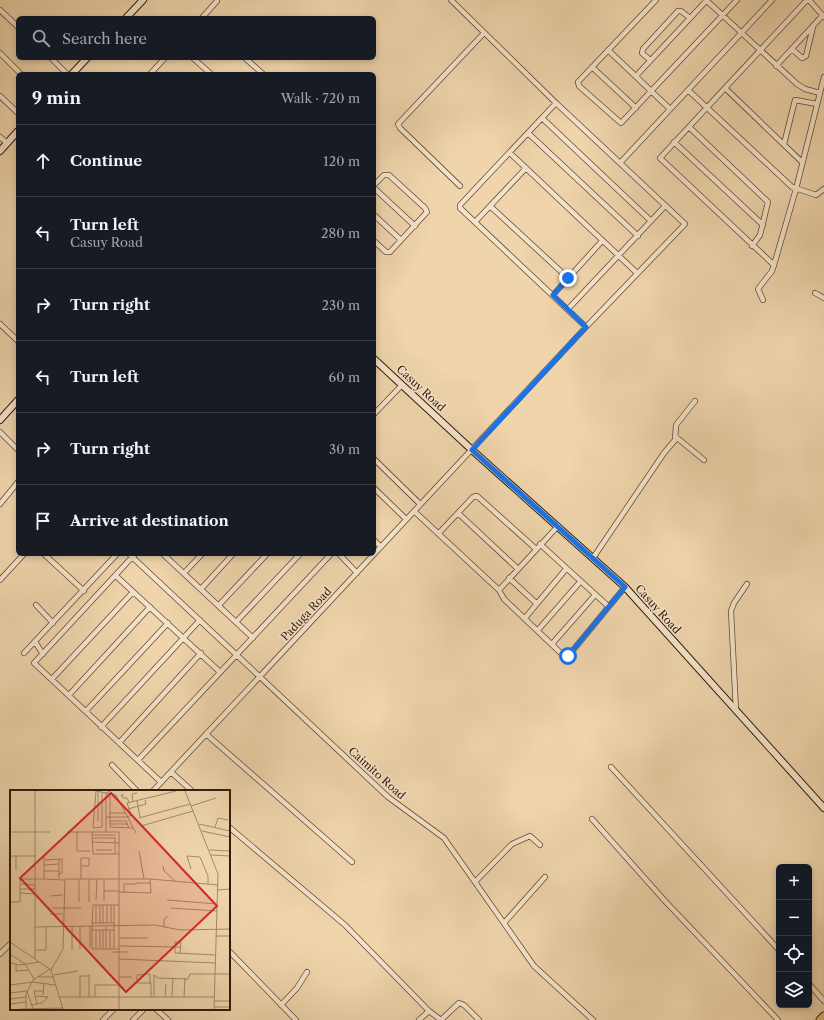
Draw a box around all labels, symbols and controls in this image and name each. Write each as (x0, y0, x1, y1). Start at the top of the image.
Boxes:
search box (16, 16, 376, 60)
icon: search (30, 27, 52, 49)
text: Search here (62, 29, 147, 48)
text: 9 min (32, 88, 81, 108)
text: Walk · 720 m (281, 90, 360, 106)
icon: ahead (32, 150, 54, 172)
text: Continue (70, 151, 142, 170)
text: 120 m (323, 153, 360, 169)
text: Turn left (70, 215, 139, 234)
icon: left (32, 222, 54, 244)
text: 280 m (321, 225, 360, 241)
text: Casuy Road (70, 234, 143, 250)
route end (559, 269, 577, 287)
icon: right (32, 294, 54, 316)
text: Turn right (70, 295, 150, 314)
text: 230 m (322, 297, 360, 313)
street label: Casuy Road (394, 362, 449, 414)
icon: left (32, 366, 54, 388)
text: Turn left (70, 367, 139, 386)
text: 60 m (329, 369, 360, 385)
icon: right (32, 438, 54, 460)
text: Turn right (70, 439, 150, 458)
text: 30 m (329, 441, 360, 457)
icon: arrive (32, 510, 54, 532)
text: Arrive at destination (70, 511, 229, 530)
street label: Casuy Road (632, 581, 684, 637)
street label: Paduga Road (278, 584, 334, 644)
route start (559, 647, 577, 665)
street label: Caimito Road (346, 744, 409, 802)
inset map (10, 790, 230, 1010)
map controls (776, 864, 812, 1008)
button: + (776, 864, 812, 900)
button: − (776, 900, 812, 936)
button: locate (776, 936, 812, 972)
button: layers (776, 972, 812, 1008)

